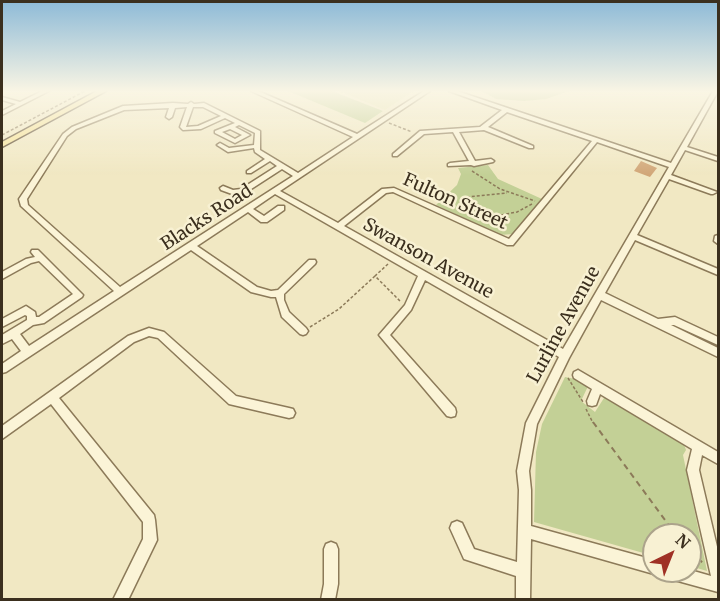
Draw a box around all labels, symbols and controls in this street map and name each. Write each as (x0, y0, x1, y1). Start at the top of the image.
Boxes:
street label: Fulton Street (399, 169, 511, 235)
street label: Blacks Road (157, 181, 257, 255)
street label: Swanson Avenue (359, 214, 497, 304)
street label: Lurline Avenue (523, 263, 605, 387)
north arrow (642, 523, 702, 583)
text: N (671, 530, 694, 553)

